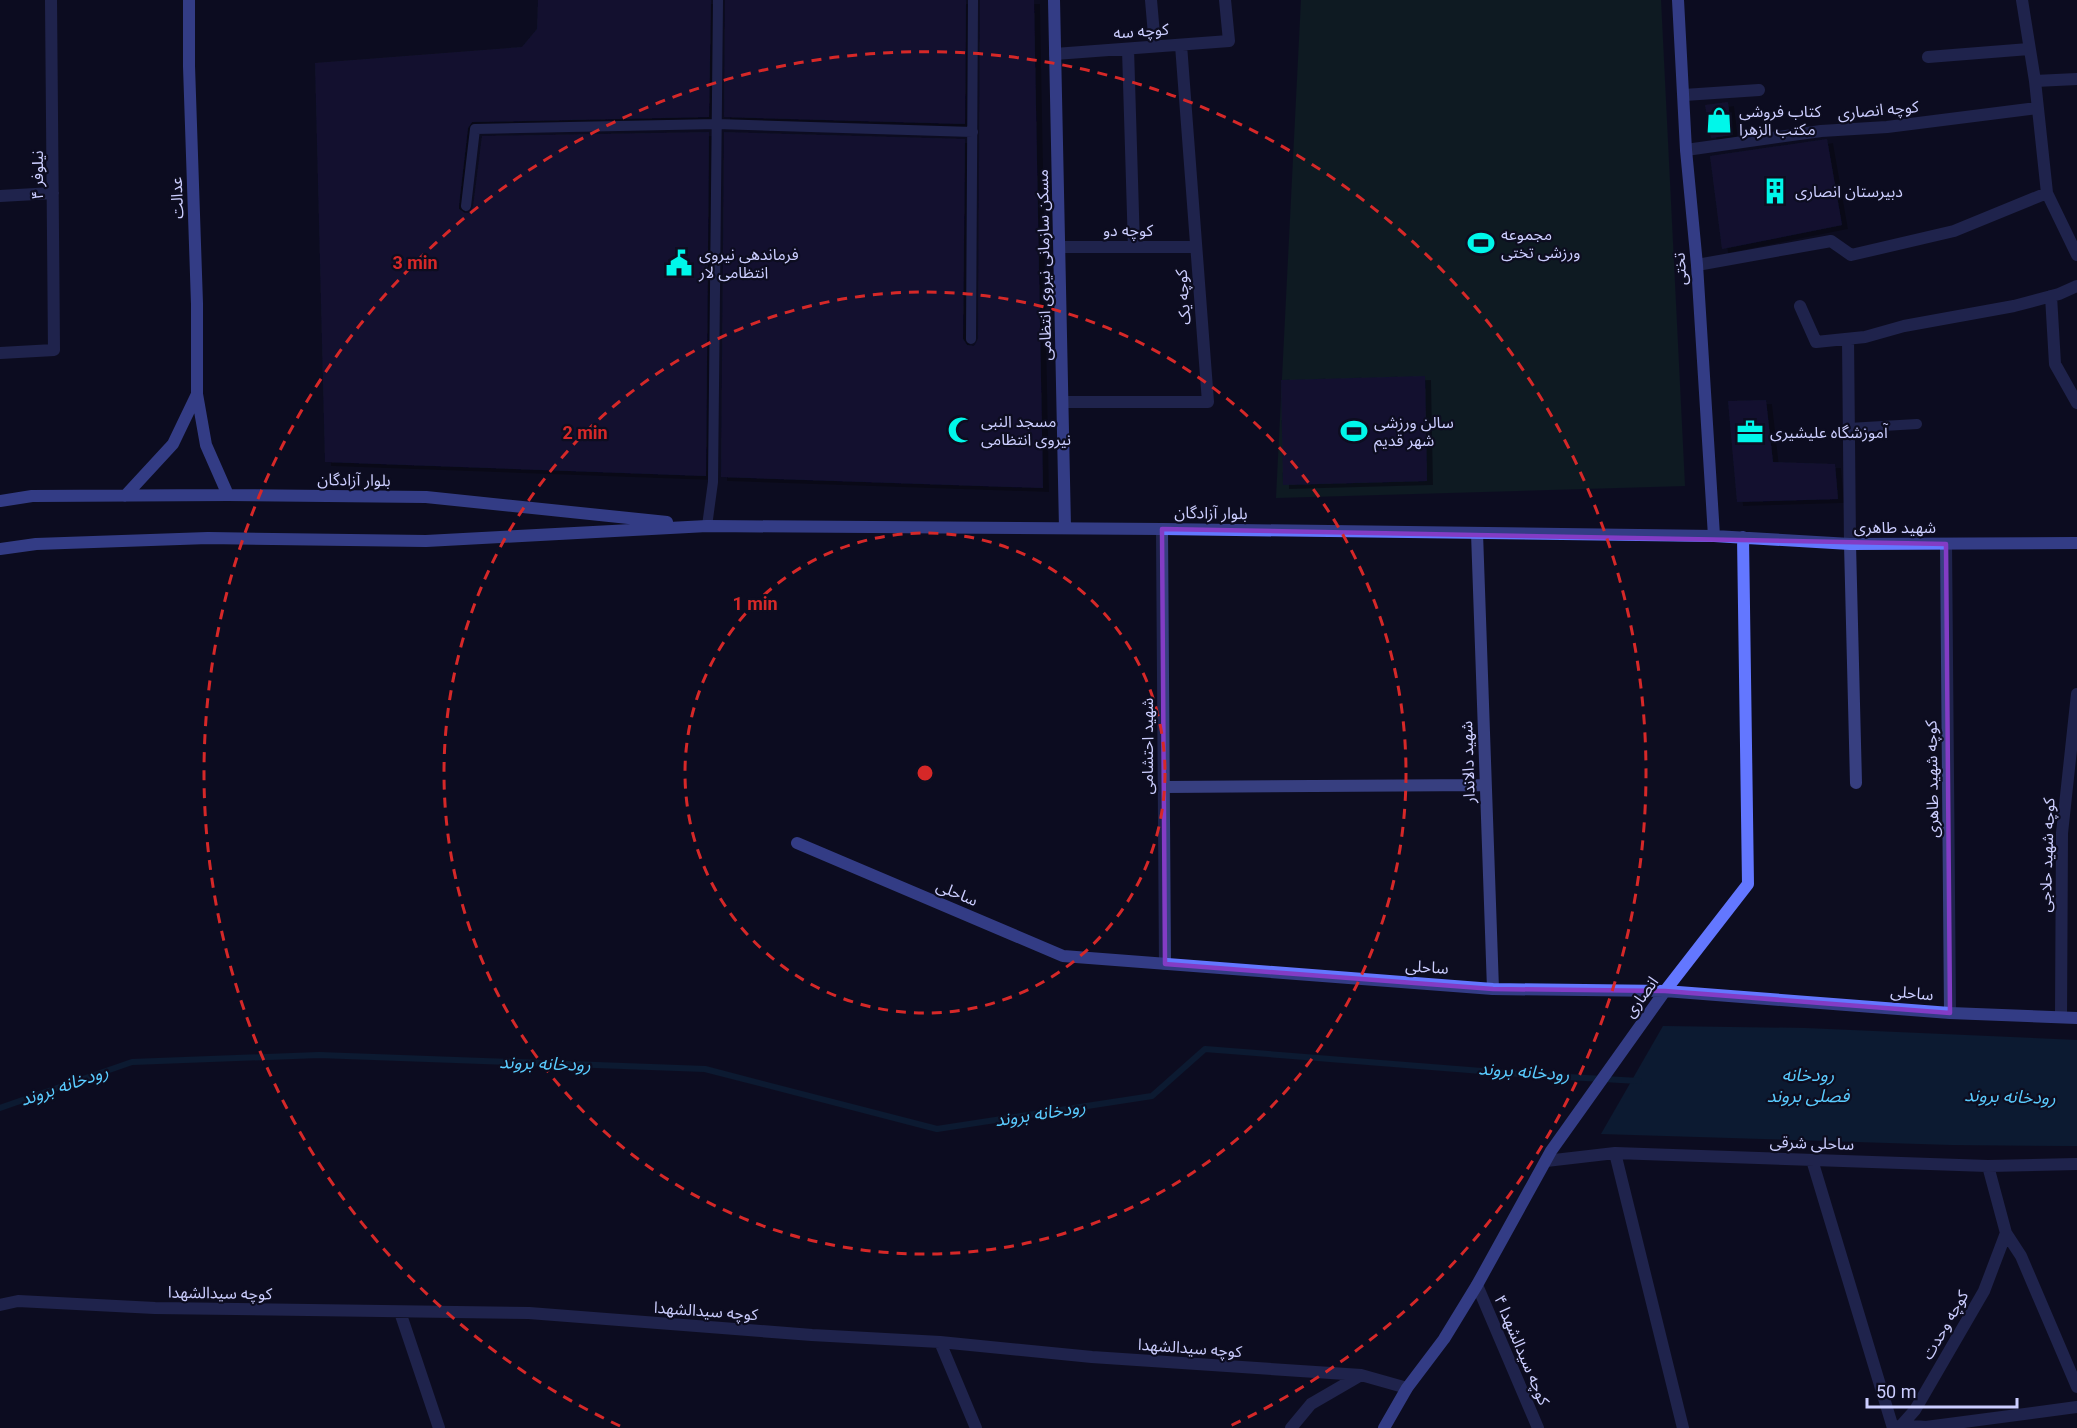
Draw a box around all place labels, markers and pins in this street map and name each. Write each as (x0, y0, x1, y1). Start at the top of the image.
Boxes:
place label: کتاب فروشی مکتب الزهرا (1739, 102, 1821, 139)
shop icon: کتاب فروشی مکتب الزهرا (1704, 105, 1734, 135)
building icon: دبیرستان انصاری (1760, 176, 1790, 206)
place label: دبیرستان انصاری (1795, 182, 1903, 201)
place label: مجموعه ورزشی تختی (1501, 225, 1580, 262)
sports icon: مجموعه ورزشی تختی (1466, 228, 1496, 258)
place label: فرماندهی نیروی انتظامی لار (698, 245, 799, 282)
public building icon: فرماندهی نیروی انتظامی لار (664, 248, 694, 278)
place label: مسجد النبی نیروی انتظامی (981, 412, 1071, 449)
place label: سالن ورزشی شهر قدیم (1374, 413, 1454, 453)
mosque icon: مسجد النبی نیروی انتظامی (946, 415, 976, 445)
sports icon: سالن ورزشی شهر قدیم (1339, 416, 1369, 446)
office icon: آموزشگاه علیشیری (1735, 417, 1765, 447)
place label: آموزشگاه علیشیری (1770, 423, 1889, 442)
centre of rings (915, 763, 935, 783)

